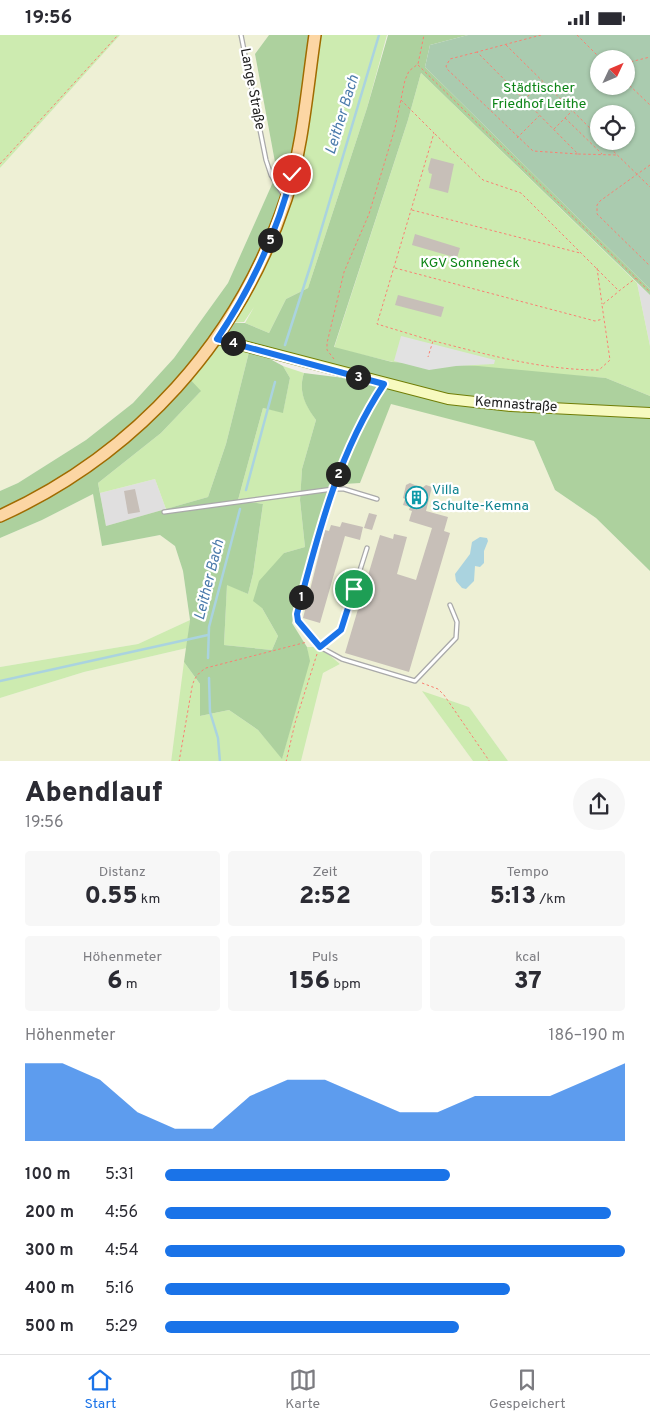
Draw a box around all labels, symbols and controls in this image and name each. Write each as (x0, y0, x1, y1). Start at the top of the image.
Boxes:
text: 19:56 (25, 6, 72, 30)
street label: Lange Straße (236, 47, 268, 131)
north arrow (590, 50, 635, 95)
map controls (590, 50, 635, 150)
water label: Leither Bach (322, 73, 364, 157)
park label: Städtischer Friedhof Leithe (492, 80, 586, 113)
button: locate (590, 105, 635, 150)
pin (271, 153, 313, 195)
icon: check (278, 160, 306, 188)
pin: 5 (258, 227, 282, 253)
text: 5 (266, 232, 275, 249)
park label: KGV Sonneneck (420, 255, 520, 272)
pin: 4 (220, 331, 246, 355)
text: 4 (229, 335, 238, 352)
pin: 3 (346, 365, 370, 389)
text: 3 (354, 369, 363, 386)
street label: Kemnastraße (474, 394, 558, 416)
pin: 2 (326, 461, 350, 487)
text: 2 (334, 466, 343, 483)
place label: Villa Schulte-Kemna (432, 482, 529, 515)
building icon: Villa Schulte-Kemna (404, 486, 428, 510)
water label: Leither Bach (191, 538, 229, 622)
pin (333, 568, 375, 610)
icon: arrive (340, 575, 368, 603)
pin: 1 (288, 585, 314, 609)
text: 1 (299, 589, 304, 606)
text: Abendlauf (25, 776, 162, 812)
button: share (573, 778, 625, 830)
text: 19:56 (25, 813, 64, 833)
text: Distanz (99, 864, 146, 881)
text: Zeit (312, 864, 338, 881)
text: Tempo (506, 864, 549, 881)
text: 0.55 (84, 881, 138, 913)
text: 2:52 (299, 881, 351, 913)
text: 5:13 (490, 881, 536, 913)
text: km (138, 891, 160, 908)
text: /km (536, 891, 566, 908)
text: Höhenmeter (83, 949, 162, 966)
text: Puls (312, 949, 338, 966)
text: kcal (515, 949, 540, 966)
text: 6 (107, 966, 123, 998)
text: 156 (289, 966, 330, 998)
text: 37 (514, 966, 542, 998)
text: m (123, 976, 138, 993)
text: bpm (330, 976, 361, 993)
text: Höhenmeter (25, 1026, 115, 1046)
text: 186–190 m (549, 1026, 625, 1046)
text: 100 m (25, 1165, 71, 1185)
text: 5:31 (105, 1165, 134, 1185)
text: 200 m (25, 1203, 74, 1223)
text: 4:56 (105, 1203, 138, 1223)
text: 300 m (25, 1241, 73, 1261)
text: 4:54 (105, 1241, 139, 1261)
text: 400 m (25, 1279, 74, 1299)
text: 5:16 (105, 1279, 134, 1299)
text: 500 m (25, 1317, 74, 1337)
text: 5:29 (105, 1317, 138, 1337)
tab: Start (84, 1366, 116, 1413)
tab: Karte (285, 1366, 320, 1413)
tab: Gespeichert (489, 1366, 566, 1413)

